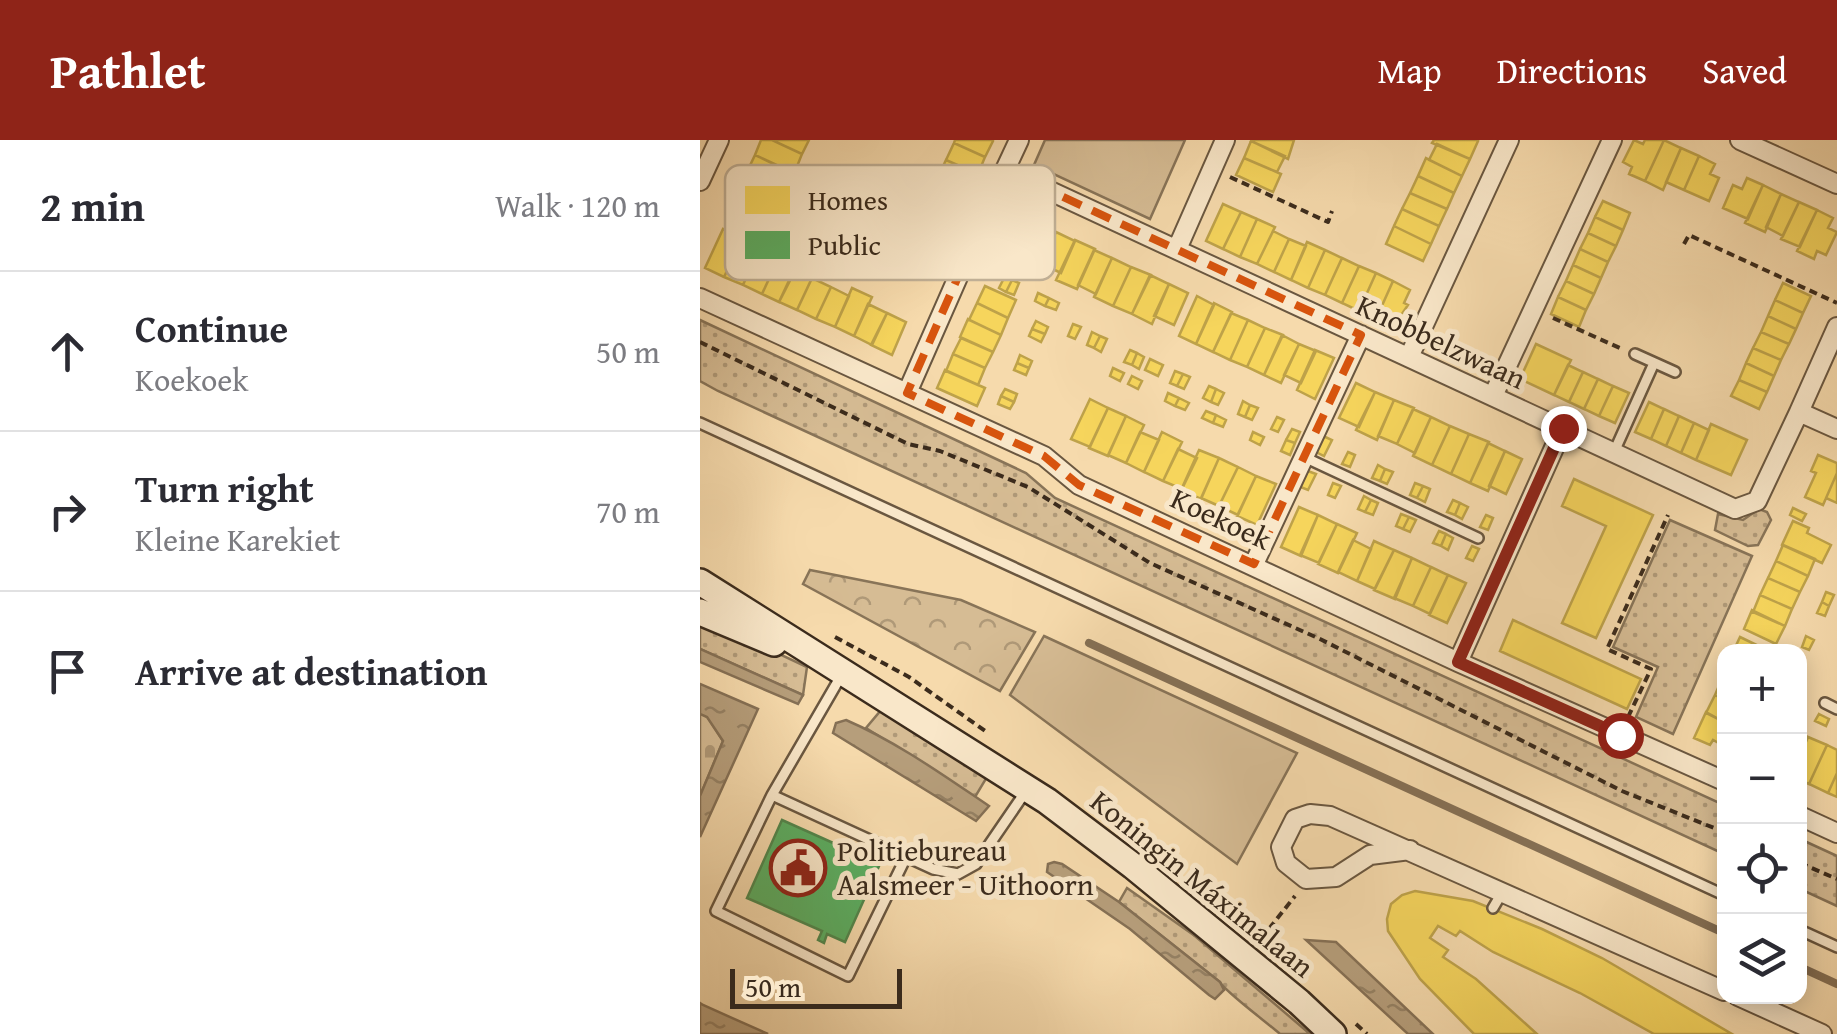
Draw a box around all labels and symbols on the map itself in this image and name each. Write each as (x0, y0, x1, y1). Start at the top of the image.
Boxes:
legend (725, 165, 1055, 280)
text: Homes (808, 179, 888, 220)
text: Public (808, 224, 881, 265)
street label: Knobbelzwaan (1349, 283, 1534, 400)
route end (1541, 406, 1587, 452)
street label: Koekoek (1164, 476, 1280, 561)
route start (1598, 713, 1644, 759)
street label: Koningin Máximalaan (1081, 779, 1324, 988)
place label: Politiebureau Aalsmeer - Uithoorn (837, 828, 1094, 906)
public building icon: Politiebureau Aalsmeer - Uithoorn (768, 838, 828, 898)
scale bar (730, 964, 902, 1008)

